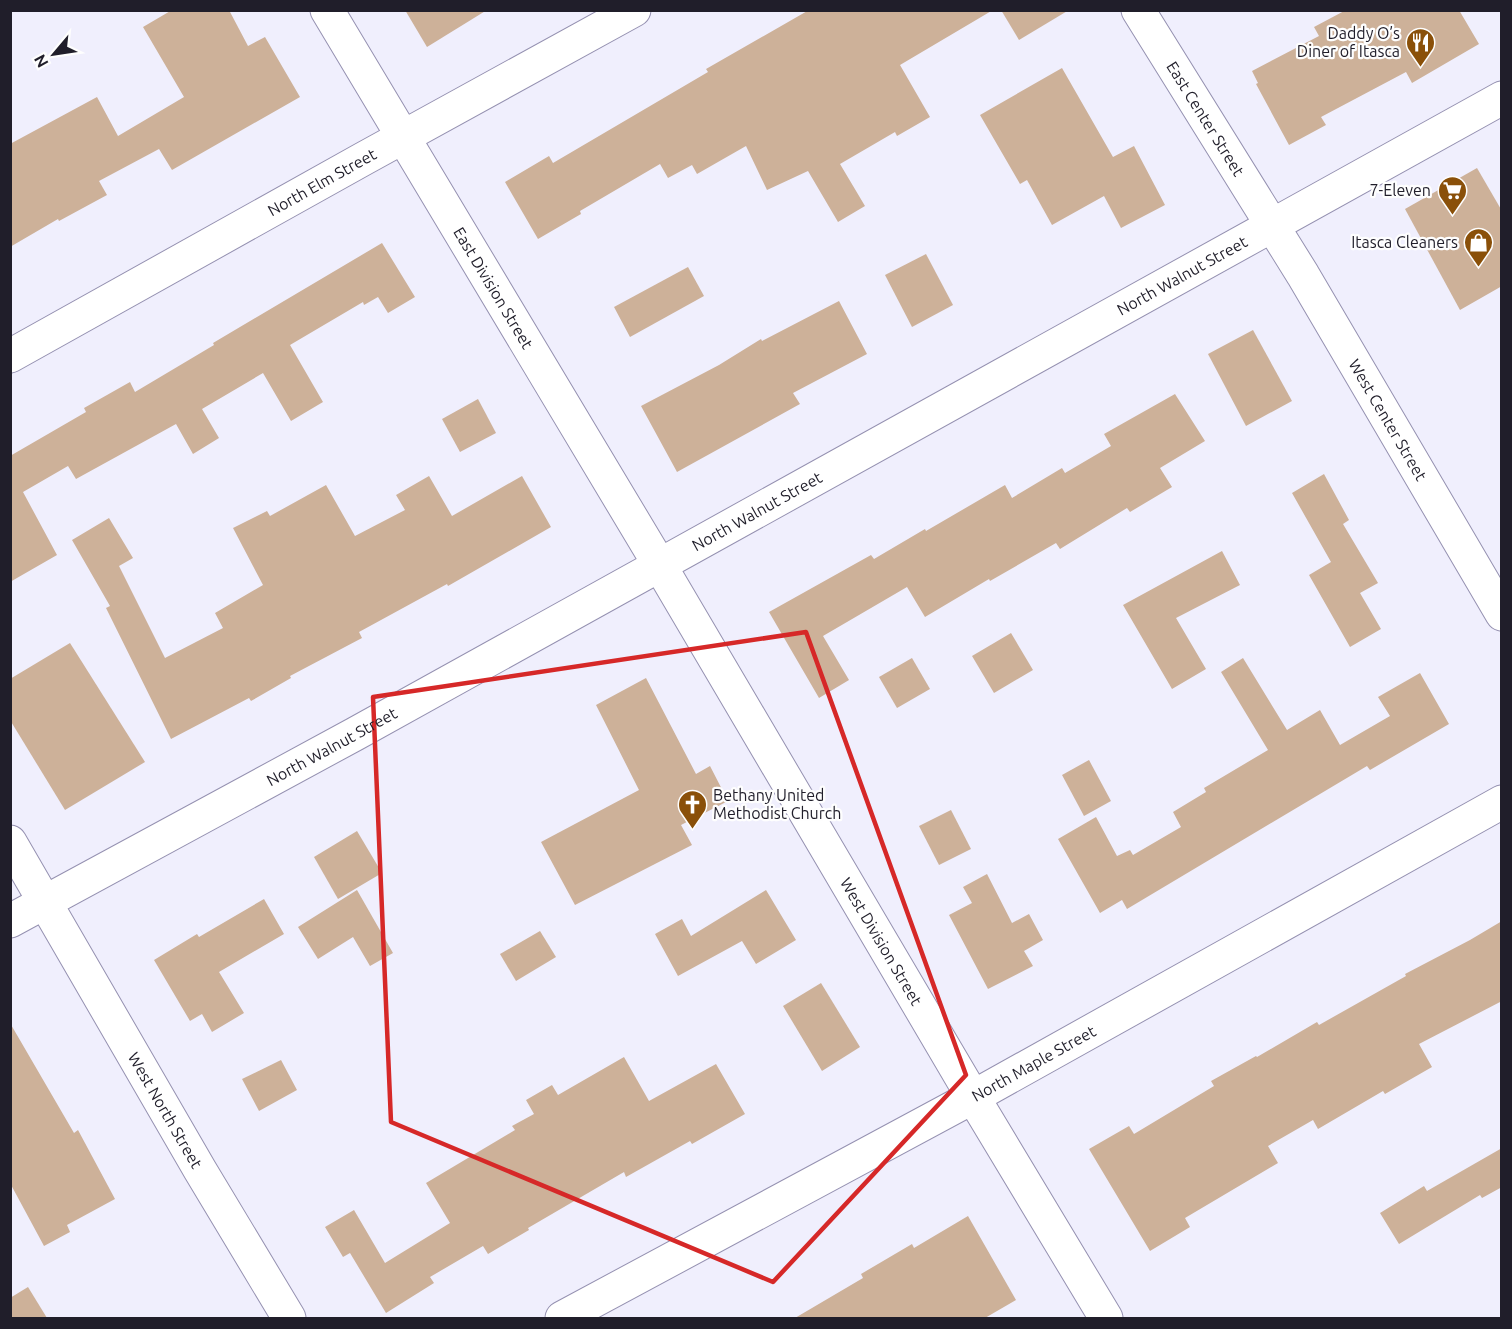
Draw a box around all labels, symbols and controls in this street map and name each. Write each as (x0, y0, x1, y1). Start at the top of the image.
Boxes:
north arrow (24, 24, 84, 84)
place label: Daddy O’s Diner of Itasca (1297, 24, 1400, 60)
restaurant icon: Daddy O’s Diner of Itasca (1405, 26, 1437, 68)
text: N (30, 52, 52, 71)
street label: East Center Street (1163, 58, 1248, 180)
street label: North Elm Street (264, 144, 380, 219)
supermarket icon: 7-Eleven (1436, 174, 1468, 216)
place label: 7-Eleven (1370, 181, 1431, 199)
street label: East Division Street (450, 224, 537, 353)
shop icon: Itasca Cleaners (1463, 226, 1495, 268)
street label: North Walnut Street (1114, 232, 1251, 319)
place label: Itasca Cleaners (1351, 233, 1458, 251)
street label: West Center Street (1345, 356, 1431, 484)
street label: North Walnut Street (689, 468, 826, 554)
street label: North Walnut Street (263, 703, 401, 789)
place label: Bethany United Methodist Church (713, 786, 841, 822)
church icon: Bethany United Methodist Church (676, 788, 708, 830)
street label: West Division Street (837, 874, 926, 1009)
street label: North Maple Street (968, 1021, 1099, 1105)
street label: West North Street (125, 1049, 206, 1172)

